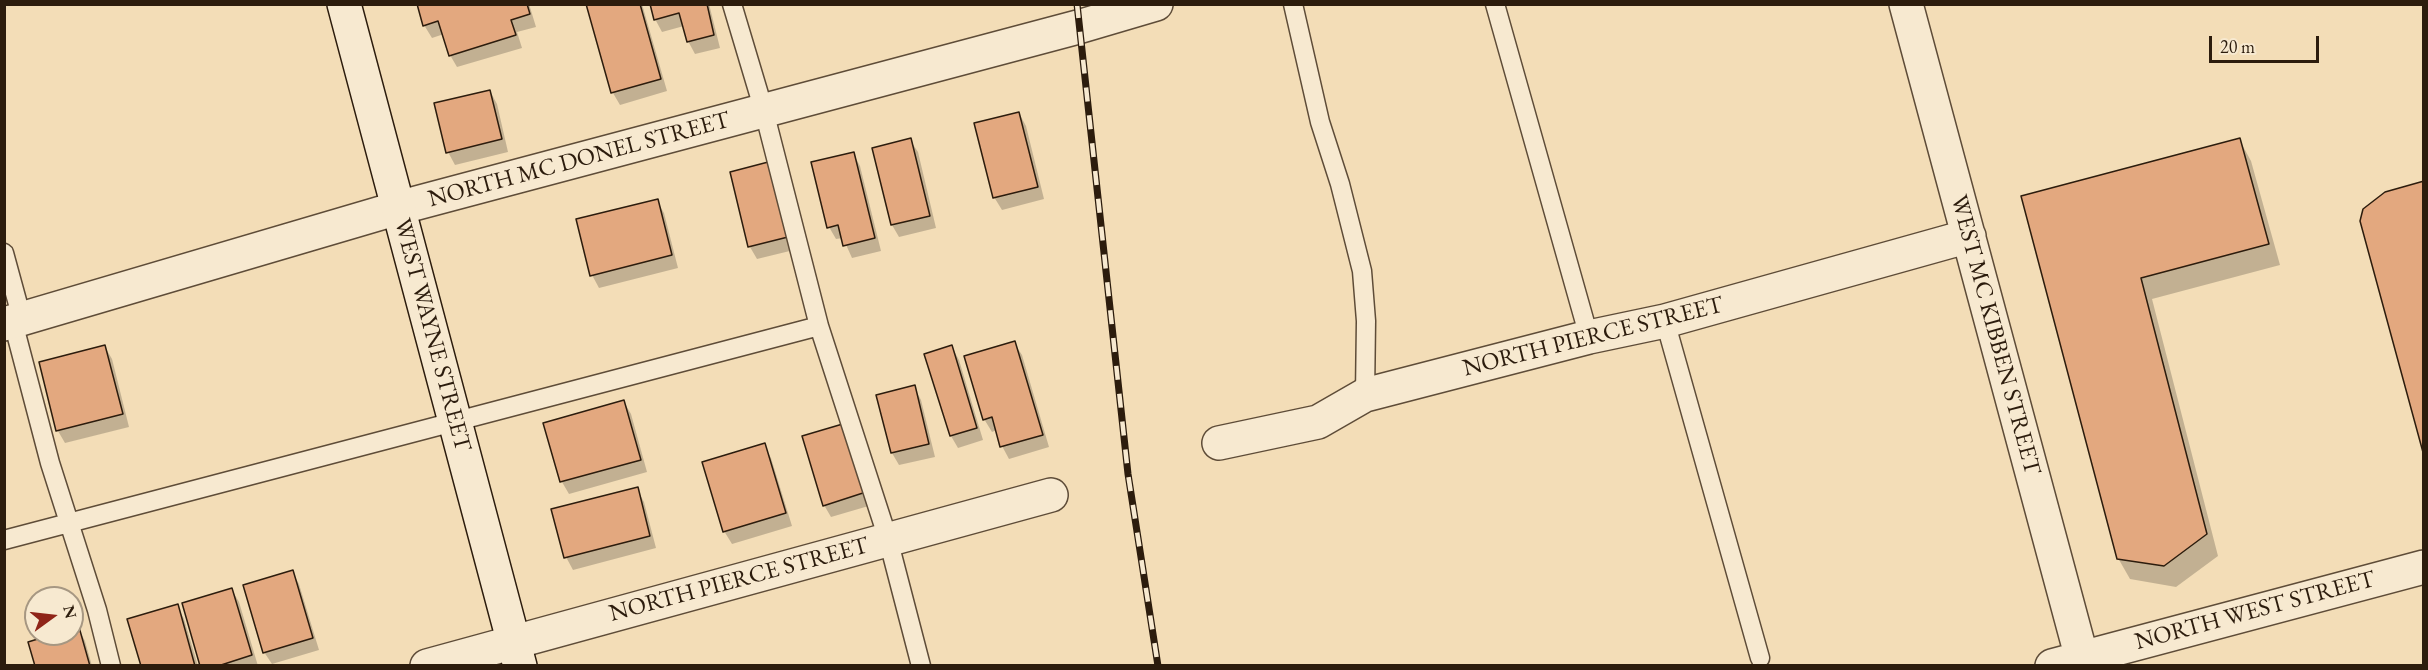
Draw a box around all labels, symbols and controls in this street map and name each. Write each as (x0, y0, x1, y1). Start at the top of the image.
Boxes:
scale bar (2212, 24, 2322, 62)
text: 20 m (2220, 35, 2255, 58)
street label: NORTH MC DONEL STREET (425, 106, 733, 214)
street label: WEST MC KIBBEN STREET (1944, 192, 2046, 478)
street label: WEST WAYNE STREET (387, 215, 477, 455)
street label: NORTH PIERCE STREET (1460, 291, 1726, 383)
street label: NORTH PIERCE STREET (606, 532, 872, 628)
street label: NORTH WEST STREET (2132, 565, 2378, 657)
north arrow (24, 586, 84, 646)
text: N (58, 603, 82, 621)

